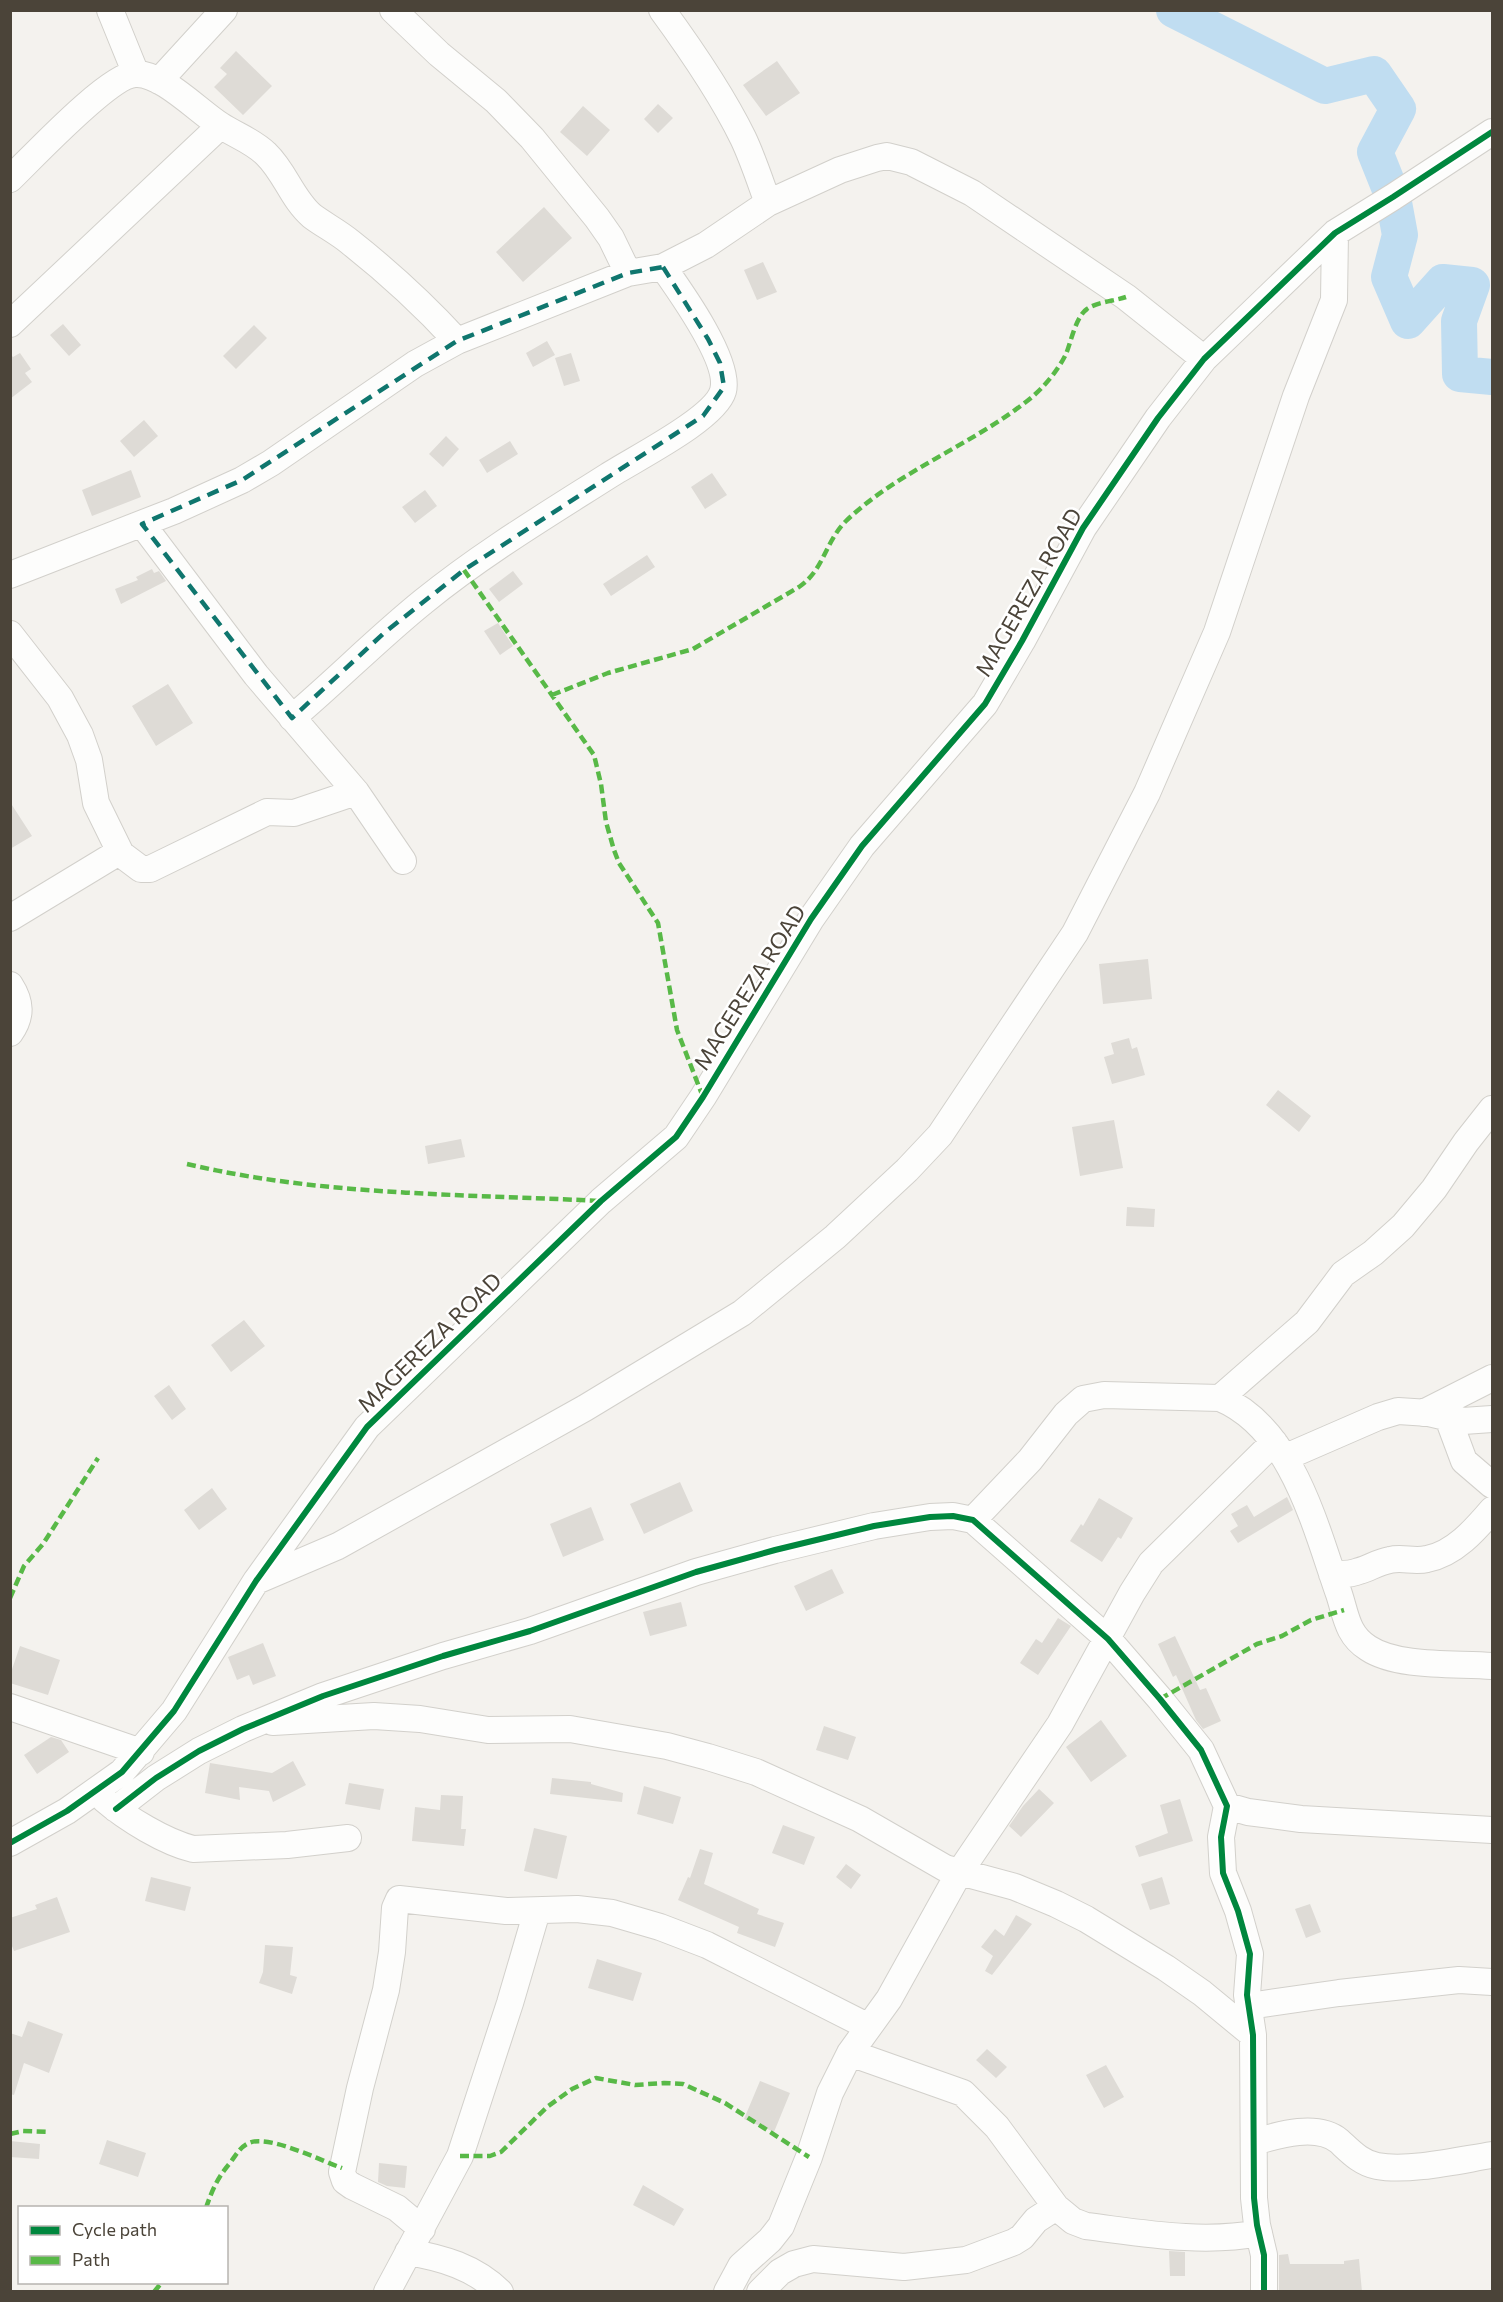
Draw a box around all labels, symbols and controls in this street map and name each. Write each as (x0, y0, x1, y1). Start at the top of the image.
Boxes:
street label: MAGEREZA ROAD (969, 503, 1087, 681)
street label: MAGEREZA ROAD (687, 899, 811, 1075)
street label: MAGEREZA ROAD (351, 1266, 507, 1418)
legend (18, 2206, 228, 2284)
text: Cycle path (72, 2218, 157, 2240)
text: Path (72, 2248, 110, 2270)

